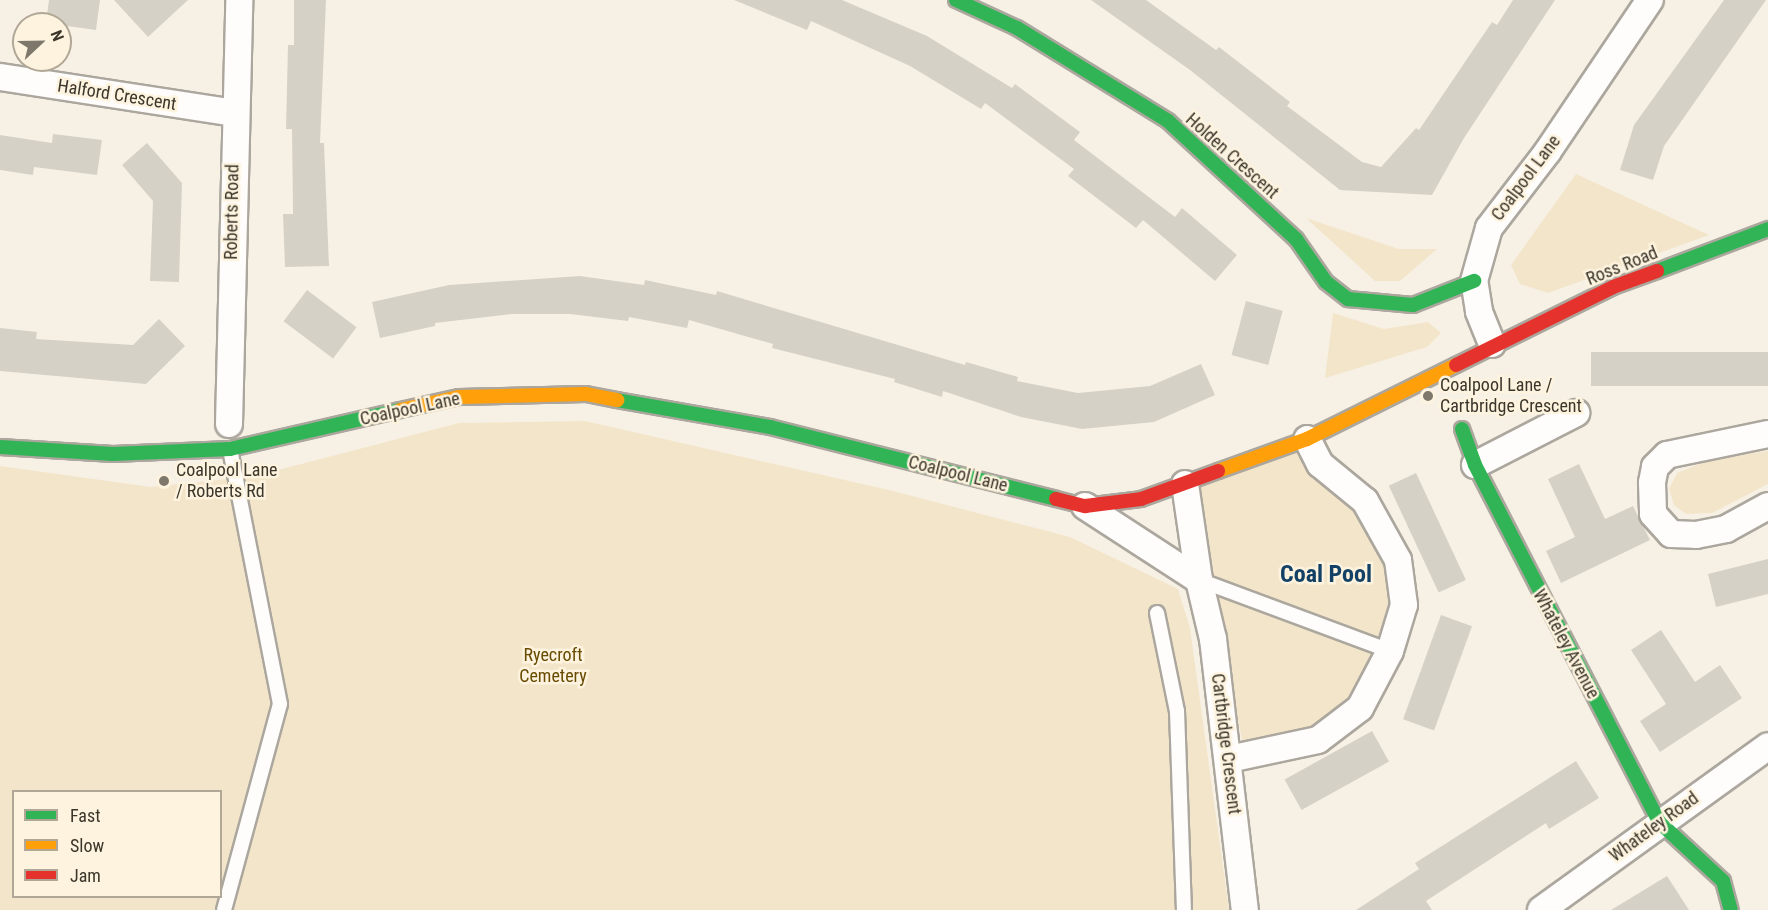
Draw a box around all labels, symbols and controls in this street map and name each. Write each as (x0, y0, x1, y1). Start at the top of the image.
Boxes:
north arrow (12, 12, 72, 72)
text: N (47, 28, 68, 44)
street label: Halford Crescent (56, 75, 178, 115)
street label: Holden Crescent (1181, 109, 1283, 203)
street label: Coalpool Lane (1487, 131, 1565, 225)
street label: Roberts Road (220, 164, 244, 260)
street label: Ross Road (1583, 242, 1661, 290)
place label: Coalpool Lane / Cartbridge Crescent (1440, 375, 1582, 418)
street label: Coalpool Lane (358, 388, 462, 430)
marker: Coalpool Lane / Cartbridge Crescent (1421, 389, 1435, 403)
street label: Coalpool Lane (906, 451, 1010, 497)
place label: Coalpool Lane / Roberts Rd (176, 460, 278, 502)
marker: Coalpool Lane / Roberts Rd (157, 474, 171, 488)
district label: Coal Pool (1280, 561, 1372, 589)
street label: Whateley Avenue (1528, 586, 1604, 702)
park label: Ryecroft Cemetery (519, 645, 587, 688)
street label: Cartbridge Crescent (1207, 672, 1245, 816)
street label: Whateley Road (1605, 787, 1703, 867)
legend (12, 790, 222, 898)
text: Fast (70, 805, 101, 826)
text: Slow (70, 835, 104, 856)
text: Jam (70, 865, 101, 886)

